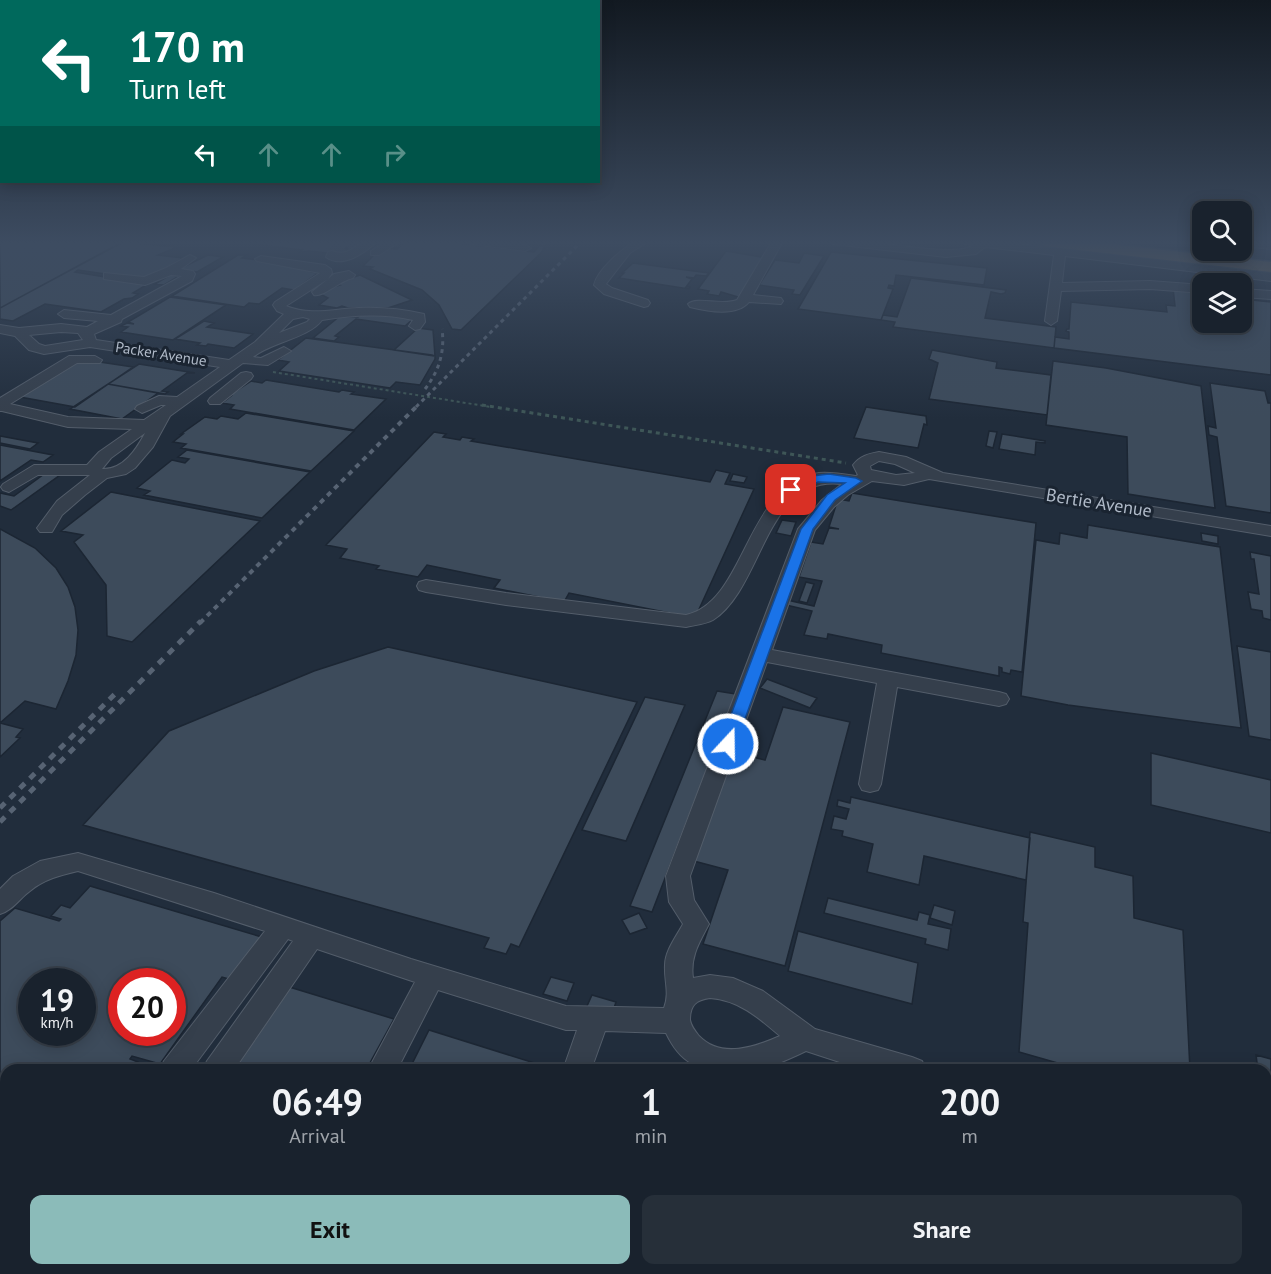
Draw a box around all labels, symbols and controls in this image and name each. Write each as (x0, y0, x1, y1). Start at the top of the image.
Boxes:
text: 170 m (129, 19, 245, 74)
icon: left (30, 24, 108, 102)
text: Turn left (129, 72, 226, 106)
icon: left (189, 138, 222, 171)
icon: ahead (252, 138, 285, 171)
icon: ahead (315, 138, 348, 171)
icon: right (378, 138, 411, 171)
map controls (1192, 201, 1252, 333)
button: search (1192, 201, 1252, 261)
button: layers (1192, 273, 1252, 333)
street label: Packer Avenue (114, 337, 208, 370)
pin (765, 464, 816, 515)
icon: arrive (774, 473, 807, 506)
street label: Bertie Avenue (1045, 483, 1154, 522)
position arrow (696, 712, 760, 776)
speed limit sign: 20 (108, 968, 186, 1046)
text: 19 (40, 980, 74, 1019)
text: km/h (41, 1013, 73, 1032)
text: 06:49 (272, 1078, 363, 1125)
text: 1 (641, 1078, 661, 1125)
text: 200 (939, 1078, 1000, 1125)
text: Arrival (289, 1123, 345, 1149)
text: min (635, 1123, 667, 1149)
text: m (962, 1123, 978, 1149)
button: Exit (30, 1195, 630, 1264)
button: Share (642, 1195, 1242, 1264)

